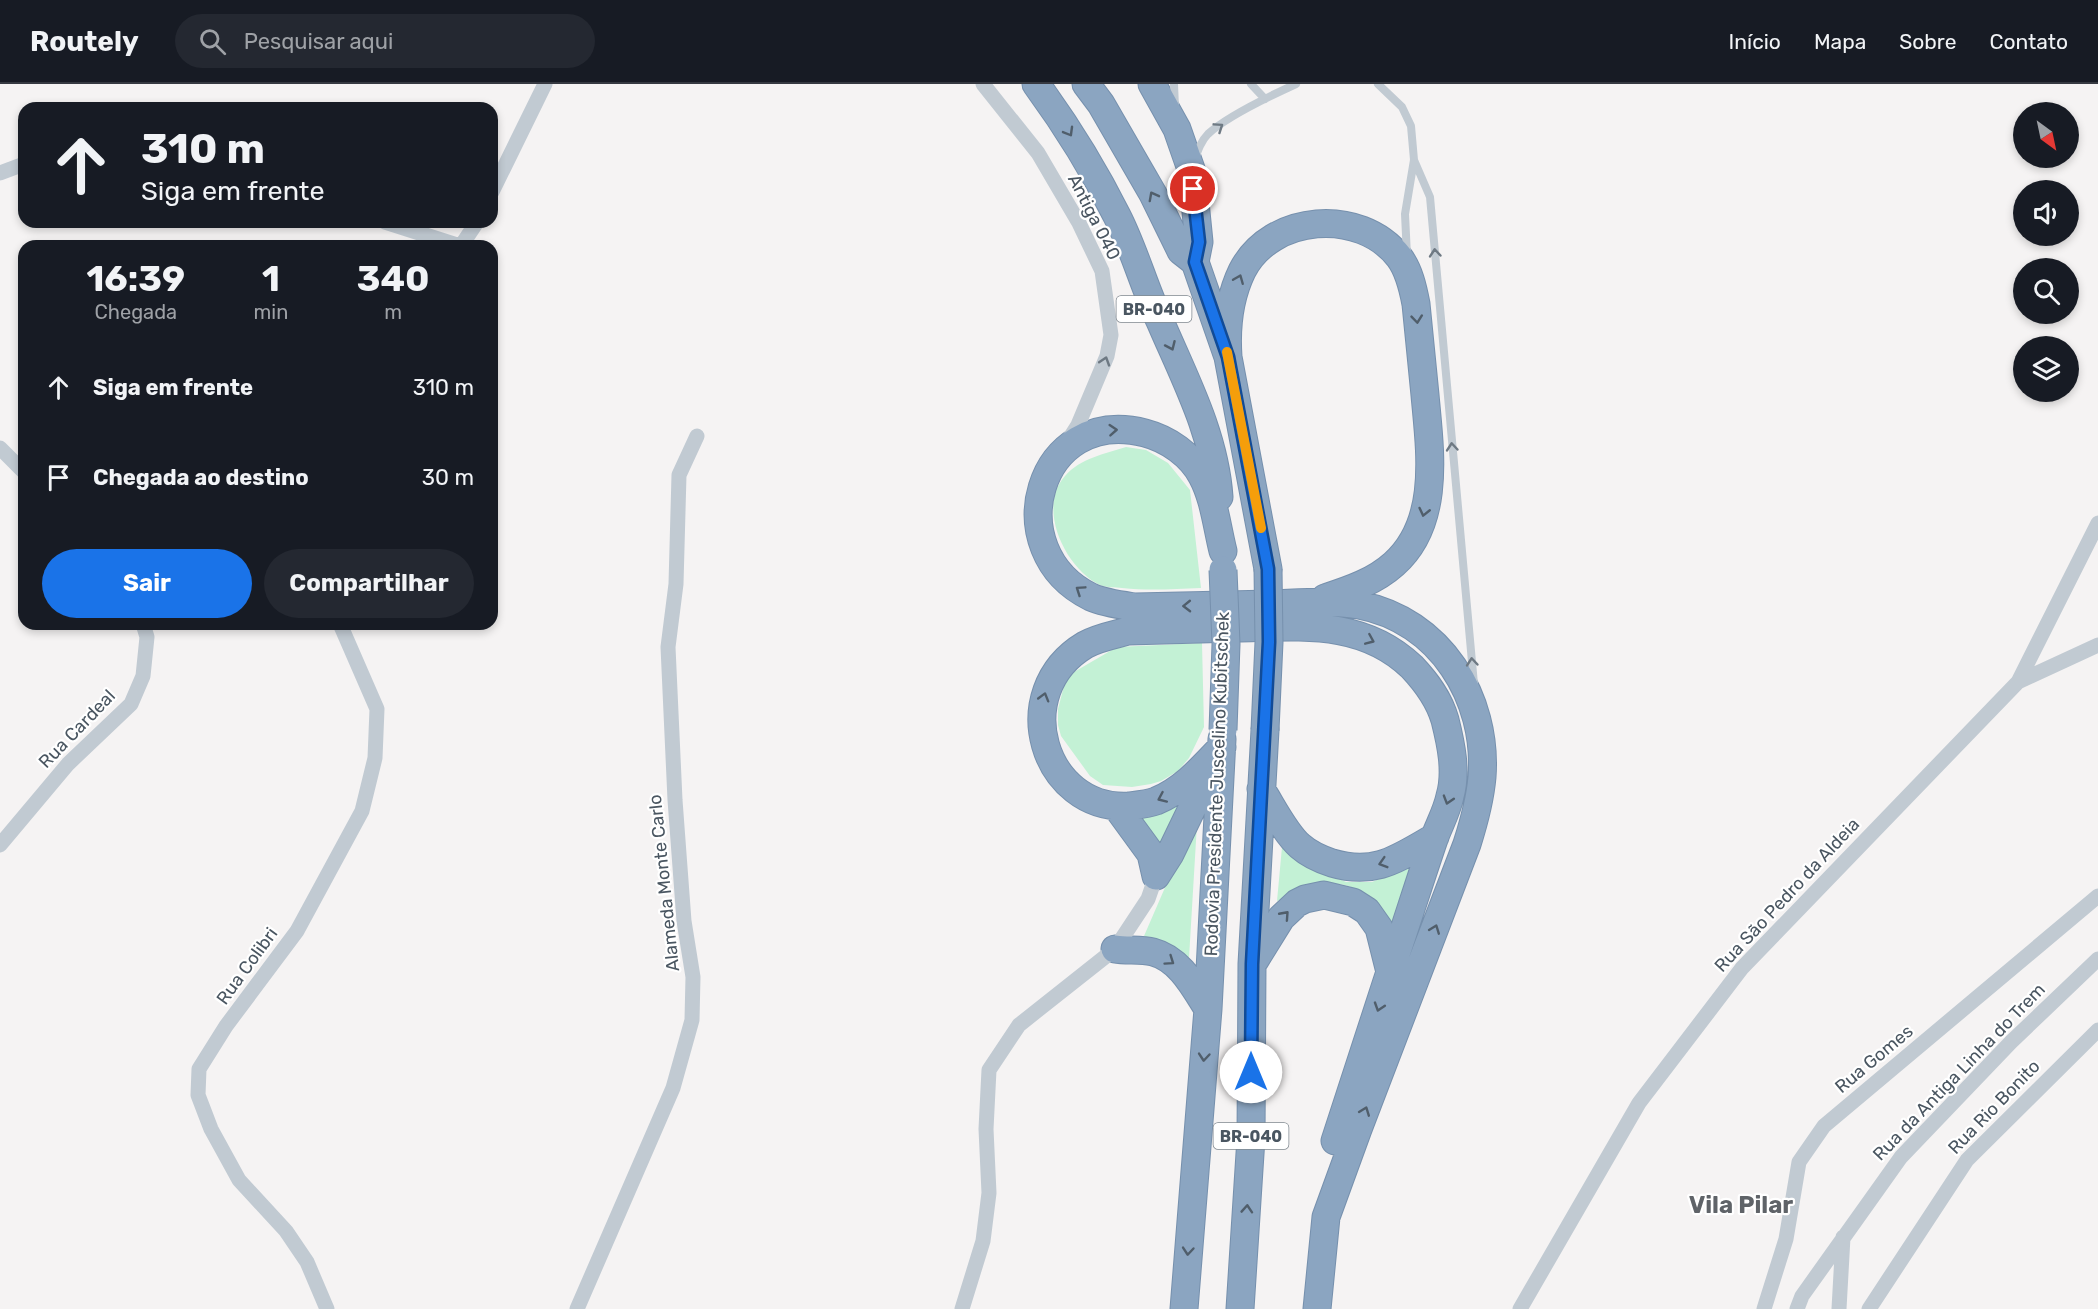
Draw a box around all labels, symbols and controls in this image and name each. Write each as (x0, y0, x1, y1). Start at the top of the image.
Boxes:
search box (175, 14, 595, 68)
text: Routely (30, 25, 139, 58)
icon: search (196, 25, 229, 58)
text: Pesquisar aqui (244, 28, 393, 55)
text: Início (1729, 29, 1781, 54)
text: Mapa (1814, 29, 1866, 54)
text: Sobre (1899, 29, 1956, 54)
text: Contato (1989, 29, 2068, 54)
north arrow (2013, 102, 2079, 168)
map controls (2013, 102, 2079, 402)
one-way arrow (1212, 123, 1223, 134)
text: 310 m (141, 124, 265, 174)
icon: ahead (42, 126, 120, 204)
one-way arrow (1061, 126, 1073, 137)
pin (1167, 163, 1218, 214)
street label: Antiga 040 (1063, 170, 1125, 264)
icon: arrive (1176, 172, 1209, 205)
text: Siga em frente (141, 175, 325, 207)
button: sound (2013, 180, 2079, 246)
one-way arrow (1149, 192, 1160, 202)
one-way arrow (1429, 248, 1442, 257)
text: 16:39 (86, 257, 185, 300)
text: 1 (262, 257, 280, 300)
text: 340 (357, 257, 430, 300)
button: search (2013, 258, 2079, 324)
one-way arrow (1232, 274, 1244, 285)
road number: BR-040 (1116, 296, 1192, 322)
text: Chegada (94, 300, 177, 324)
text: min (254, 300, 288, 324)
text: m (384, 300, 402, 324)
one-way arrow (1410, 314, 1423, 323)
button: layers (2013, 336, 2079, 402)
one-way arrow (1163, 339, 1175, 350)
one-way arrow (1097, 356, 1110, 367)
icon: ahead (42, 371, 75, 404)
text: Siga em frente (93, 374, 253, 401)
text: 310 m (413, 374, 474, 401)
one-way arrow (1109, 424, 1118, 437)
one-way arrow (1446, 442, 1459, 451)
icon: arrive (42, 461, 75, 494)
text: Chegada ao destino (93, 464, 309, 491)
text: 30 m (422, 464, 474, 491)
one-way arrow (1418, 507, 1431, 517)
button: Sair (42, 549, 252, 618)
button: Compartilhar (264, 549, 474, 618)
one-way arrow (1076, 586, 1087, 597)
one-way arrow (1182, 600, 1191, 612)
street label: Rodovia Presidente Juscelino Kubitschek (1200, 611, 1234, 957)
one-way arrow (1364, 633, 1375, 645)
one-way arrow (1466, 657, 1479, 667)
street label: Rua Cardeal (34, 685, 120, 773)
one-way arrow (1037, 692, 1049, 703)
one-way arrow (1157, 791, 1168, 803)
street label: Alameda Monte Carlo (644, 793, 684, 973)
one-way arrow (1443, 794, 1455, 805)
street label: Rua São Pedro da Aldeia (1710, 813, 1864, 977)
one-way arrow (1378, 856, 1389, 868)
one-way arrow (1278, 911, 1289, 922)
street label: Rua Colibri (212, 923, 282, 1009)
one-way arrow (1428, 924, 1440, 935)
one-way arrow (1164, 954, 1175, 965)
street label: Rua da Antiga Linha do Trem (1868, 979, 2050, 1165)
one-way arrow (1374, 1001, 1386, 1012)
street label: Rua Gomes (1831, 1020, 1917, 1098)
position arrow (1219, 1040, 1283, 1104)
one-way arrow (1198, 1052, 1211, 1061)
street label: Rua Rio Bonito (1943, 1055, 2045, 1159)
one-way arrow (1357, 1106, 1370, 1117)
road number: BR-040 (1214, 1123, 1288, 1149)
district label: Vila Pilar (1689, 1191, 1793, 1219)
one-way arrow (1240, 1204, 1253, 1213)
one-way arrow (1182, 1247, 1195, 1256)

